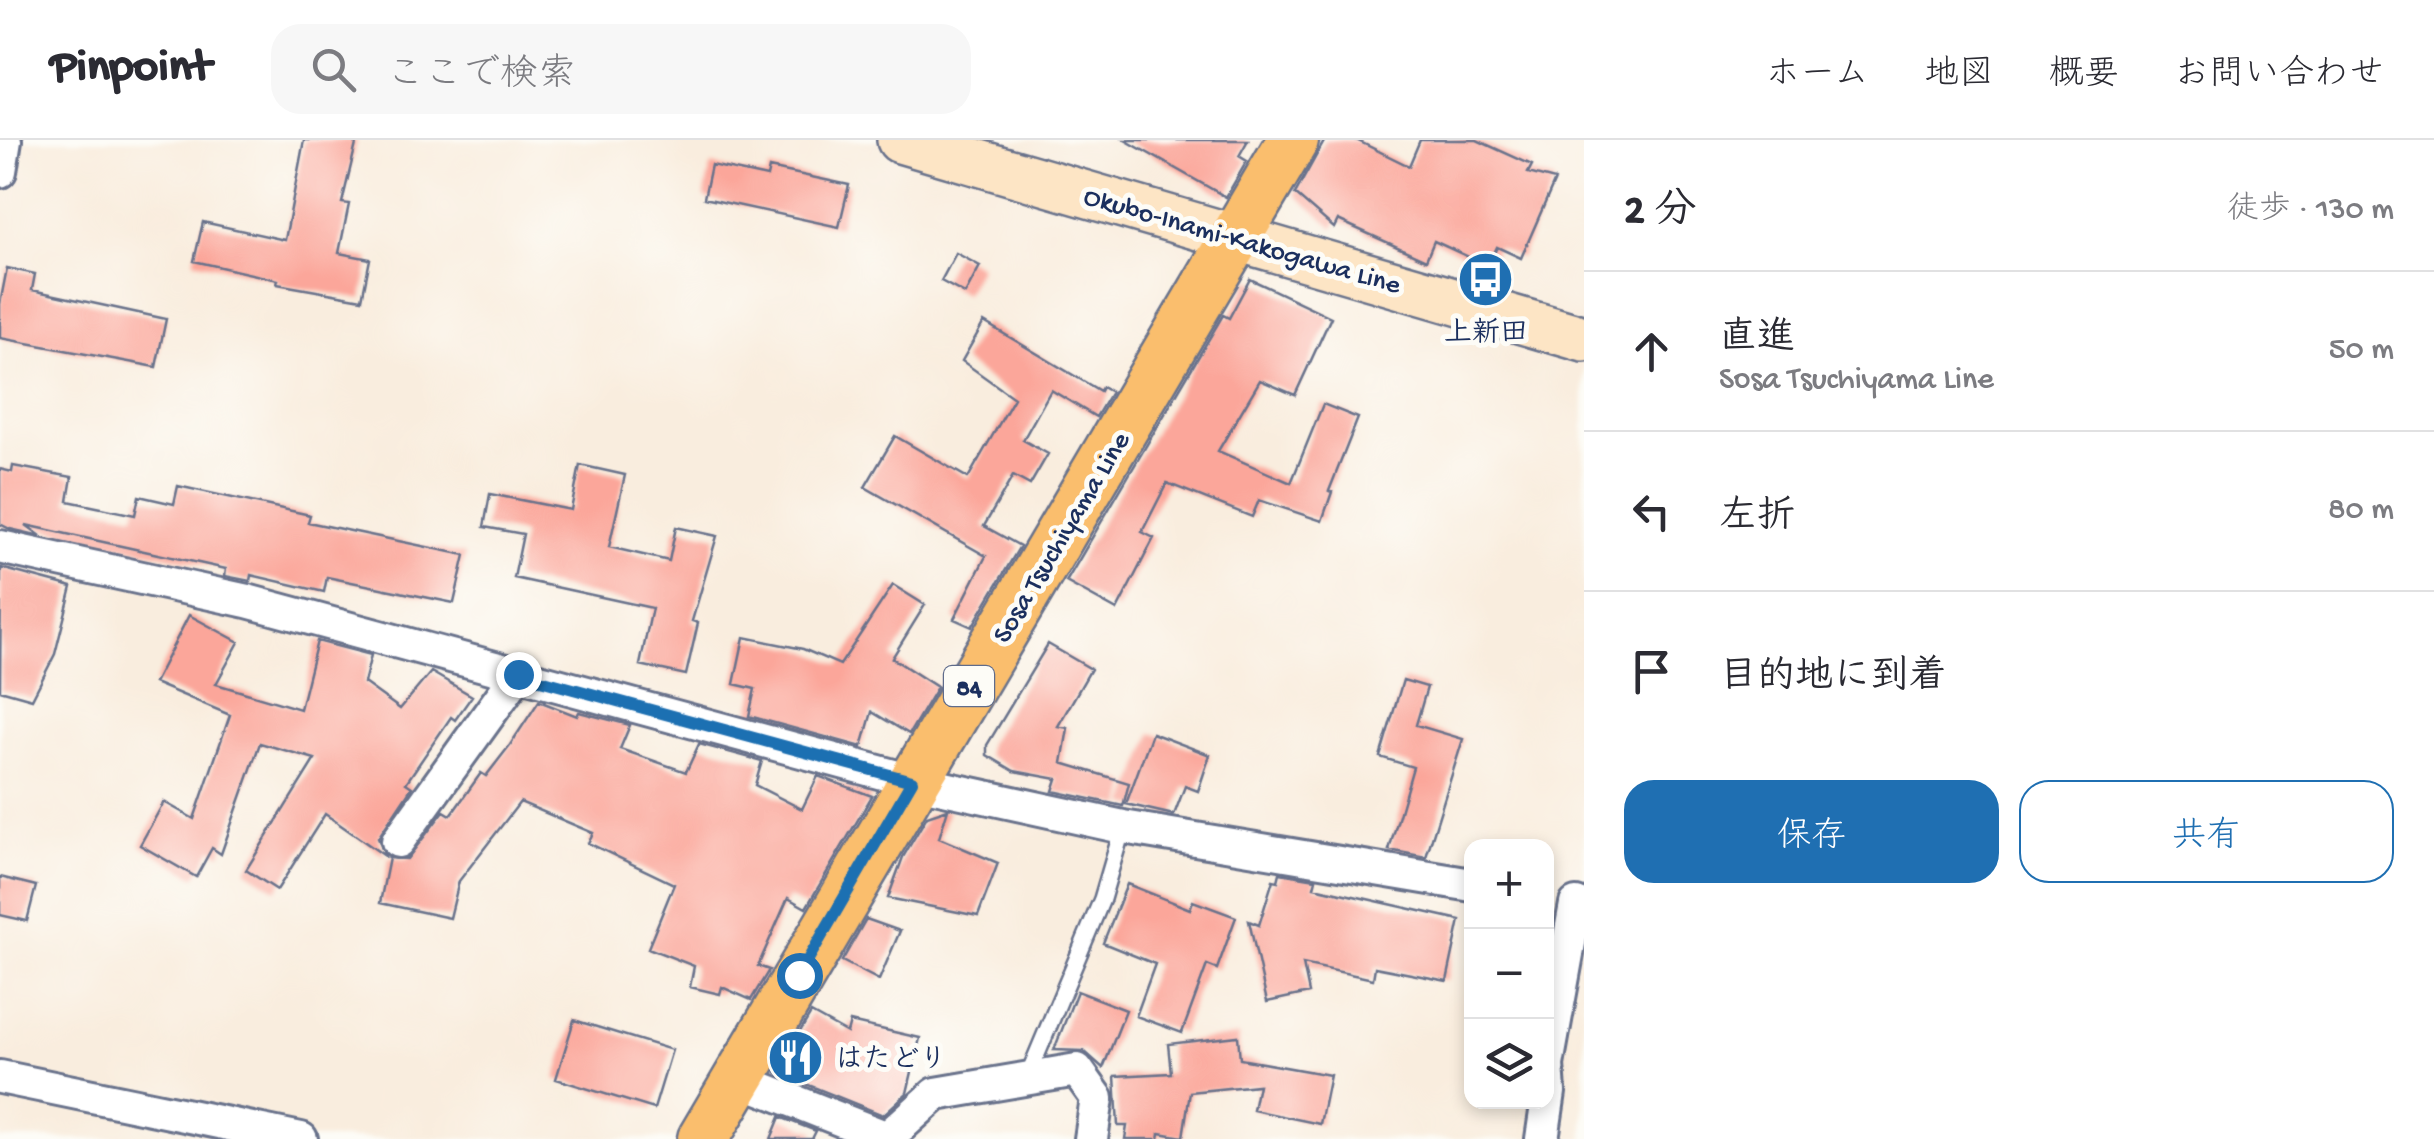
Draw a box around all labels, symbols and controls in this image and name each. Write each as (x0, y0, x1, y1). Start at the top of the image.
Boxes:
search box (271, 24, 971, 114)
text: Pinpoint (50, 41, 211, 98)
icon: search (306, 42, 361, 97)
text: ここで検索 (386, 55, 576, 99)
text: ホーム (1765, 56, 1869, 97)
text: 地図 (1924, 56, 1994, 97)
text: 概要 (2049, 56, 2119, 97)
text: お問い合わせ (2174, 56, 2384, 97)
street label: Okubo-Inami-Kakogawa Line (1079, 181, 1405, 304)
text: 2 分 (1624, 189, 1697, 238)
text: 徒歩 · 130 m (2227, 192, 2394, 230)
bus stop icon: 上新田 (1456, 249, 1516, 309)
place label: 上新田 (1444, 317, 1528, 351)
text: 直進 (1719, 318, 1795, 362)
icon: ahead (1624, 324, 1679, 379)
text: 50 m (2329, 332, 2394, 370)
text: Sosa Tsuchiyama Line (1719, 362, 1994, 400)
street label: Sosa Tsuchiyama Line (987, 426, 1139, 650)
icon: left (1624, 484, 1679, 539)
text: 80 m (2328, 492, 2394, 530)
text: 左折 (1719, 497, 1795, 541)
icon: arrive (1624, 644, 1679, 699)
route end (496, 652, 542, 698)
text: 目的地に到着 (1719, 657, 1947, 701)
road number: 84 (944, 666, 994, 706)
button: 保存 (1624, 780, 1999, 883)
button: 共有 (2019, 780, 2394, 883)
map controls (1464, 839, 1554, 1109)
button: + (1464, 839, 1554, 929)
button: − (1464, 929, 1554, 1019)
route start (777, 953, 823, 999)
button: layers (1464, 1019, 1554, 1109)
restaurant icon: はたどり (766, 1027, 826, 1087)
place label: はたどり (835, 1045, 947, 1078)

